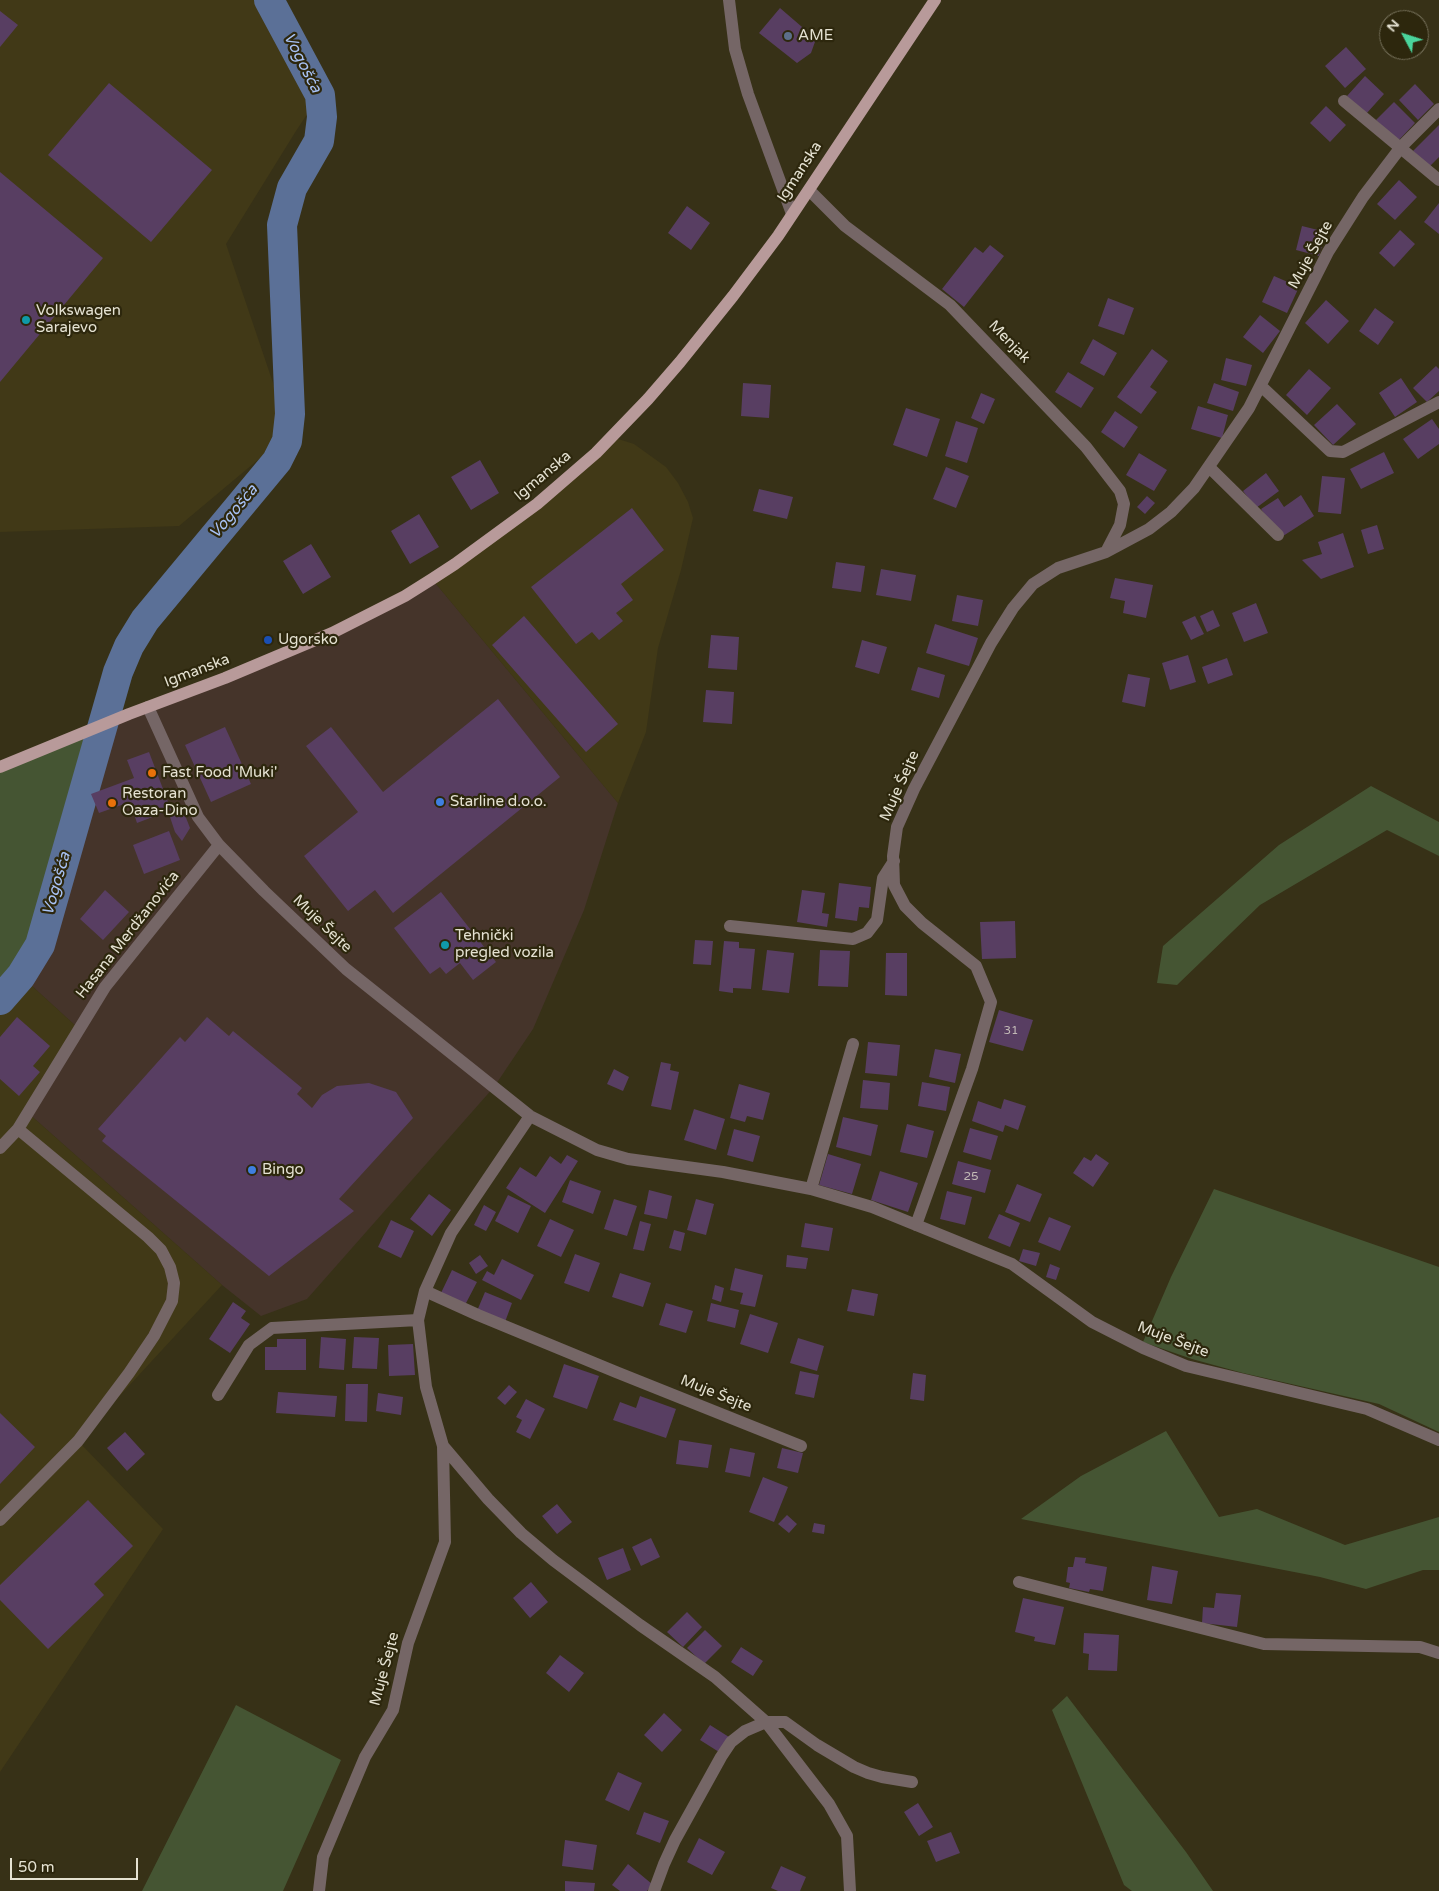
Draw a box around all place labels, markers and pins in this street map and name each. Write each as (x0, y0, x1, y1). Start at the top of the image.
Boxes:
place label: AME (798, 27, 833, 45)
marker: AME (782, 30, 794, 42)
place label: Volkswagen Sarajevo (36, 302, 121, 337)
marker: Volkswagen Sarajevo (20, 314, 32, 326)
place label: Ugorsko (278, 631, 338, 649)
marker: Ugorsko (262, 634, 274, 646)
place label: Fast Food 'Muki' (162, 764, 277, 782)
marker: Fast Food 'Muki' (146, 767, 158, 779)
place label: Restoran Oaza-Dino (122, 785, 198, 820)
place label: Starline d.o.o. (450, 793, 547, 811)
marker: Starline d.o.o. (434, 796, 446, 808)
marker: Restoran Oaza-Dino (106, 797, 118, 809)
place label: Tehnički pregled vozila (455, 927, 554, 962)
marker: Tehnički pregled vozila (439, 939, 451, 951)
place label: Bingo (262, 1161, 304, 1179)
marker: Bingo (246, 1164, 258, 1176)

